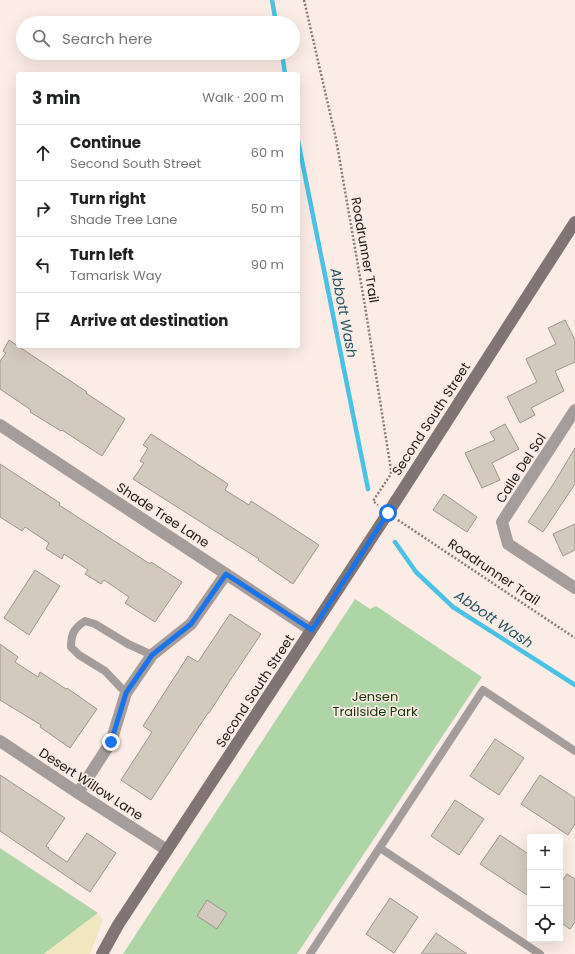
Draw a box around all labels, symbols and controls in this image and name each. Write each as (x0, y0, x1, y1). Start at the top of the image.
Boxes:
search box (16, 16, 300, 60)
icon: search (30, 27, 52, 49)
text: Search here (62, 28, 152, 49)
text: 3 min (32, 86, 80, 110)
text: Walk · 200 m (202, 88, 284, 107)
text: Continue (70, 132, 141, 153)
icon: ahead (32, 142, 54, 164)
text: 60 m (251, 143, 284, 162)
text: Second South Street (70, 154, 201, 173)
text: Turn right (70, 188, 146, 209)
street label: Roadrunner Trail (346, 196, 384, 304)
icon: right (32, 198, 54, 220)
text: 50 m (251, 199, 284, 218)
text: Shade Tree Lane (70, 210, 177, 229)
text: Turn left (70, 244, 134, 265)
icon: left (32, 254, 54, 276)
text: 90 m (251, 255, 284, 274)
water label: Abbott Wash (325, 265, 363, 360)
text: Tamarisk Way (70, 266, 162, 285)
icon: arrive (32, 310, 54, 332)
text: Arrive at destination (70, 310, 228, 331)
street label: Second South Street (387, 359, 475, 479)
street label: Calle Del Sol (491, 429, 551, 507)
street label: Shade Tree Lane (113, 478, 213, 552)
route start (379, 504, 397, 522)
street label: Roadrunner Trail (444, 534, 544, 610)
water label: Abbott Wash (450, 585, 537, 653)
street label: Second South Street (211, 631, 299, 751)
park label: Jensen Trailside Park (332, 687, 418, 721)
route end (102, 733, 120, 751)
street label: Desert Willow Lane (35, 743, 147, 825)
map controls (527, 834, 563, 942)
button: + (527, 834, 563, 870)
button: − (527, 870, 563, 906)
button: locate (527, 906, 563, 942)

